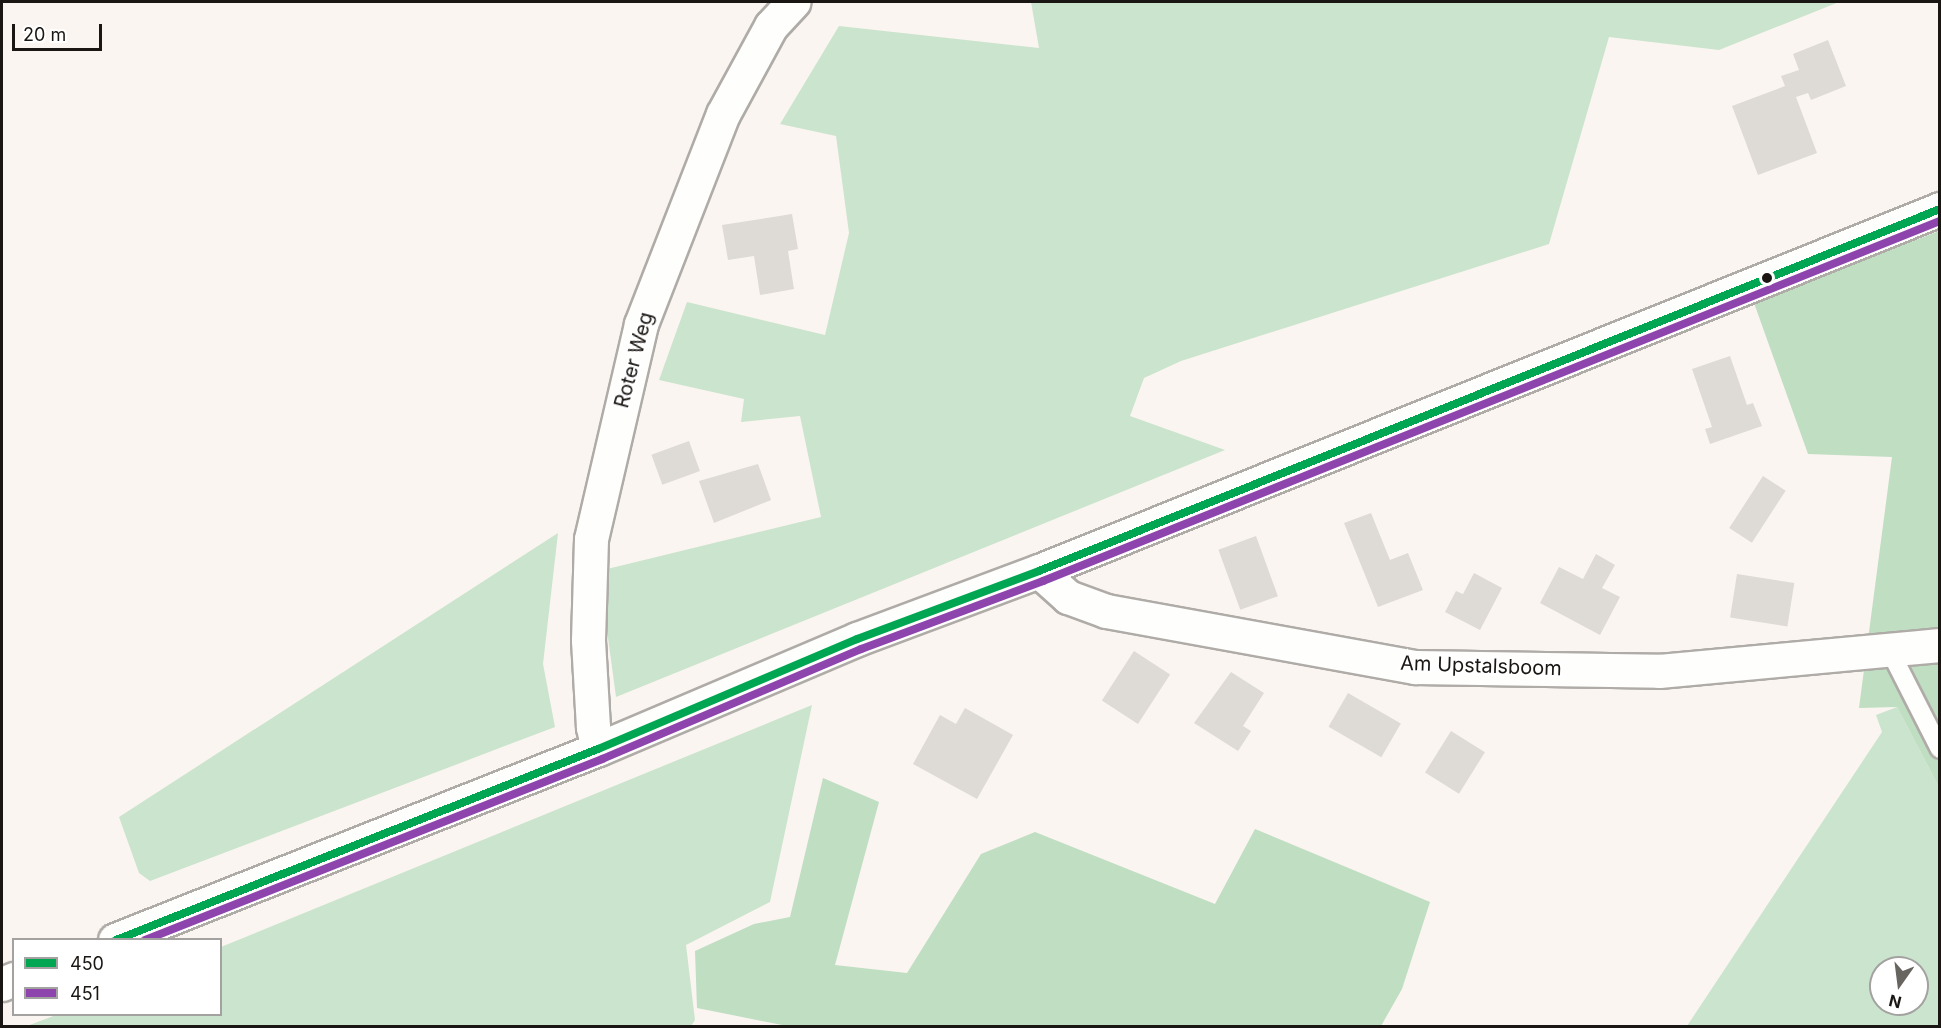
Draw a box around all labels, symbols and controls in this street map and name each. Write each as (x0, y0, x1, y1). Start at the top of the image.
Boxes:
scale bar (15, 12, 105, 50)
text: 20 m (23, 24, 66, 45)
unlabelled marker (1761, 272, 1773, 284)
street label: Roter Weg (610, 309, 658, 411)
street label: Am Upstalsboom (1400, 651, 1562, 681)
legend (12, 938, 222, 1016)
text: 450 (70, 953, 104, 974)
north arrow (1869, 956, 1929, 1016)
text: 451 (70, 983, 100, 1004)
text: N (1887, 990, 1903, 1013)

